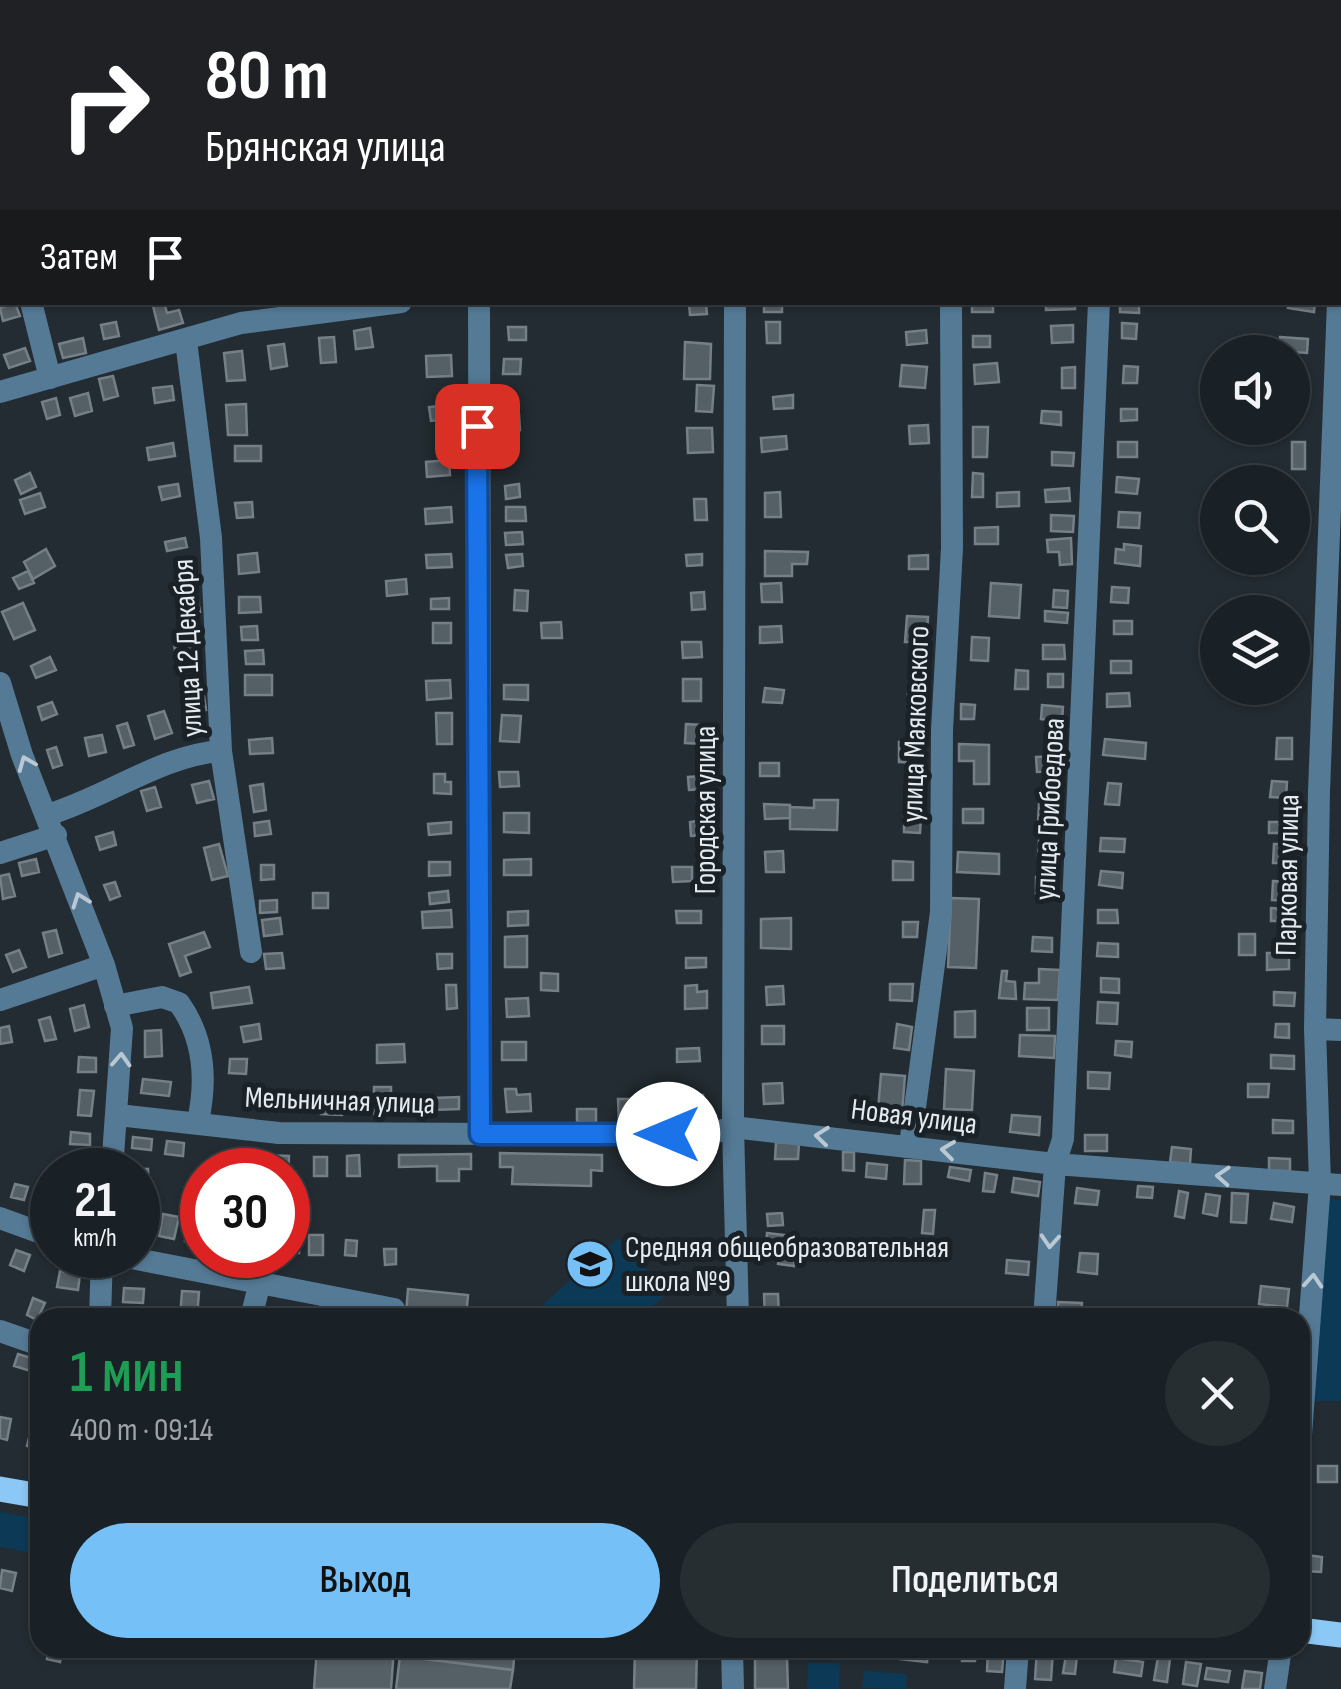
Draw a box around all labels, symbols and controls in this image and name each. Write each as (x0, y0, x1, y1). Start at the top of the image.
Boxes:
text: 80 m (205, 35, 329, 119)
icon: right (40, 40, 170, 170)
text: Брянская улица (205, 120, 446, 175)
icon: arrive (138, 230, 193, 285)
text: Затем (40, 235, 118, 280)
map controls (1200, 335, 1310, 705)
button: sound (1200, 335, 1310, 445)
pin (435, 384, 520, 469)
icon: arrive (450, 399, 505, 454)
button: search (1200, 465, 1310, 575)
street label: улица 12 Декабря (165, 558, 211, 738)
button: layers (1200, 595, 1310, 705)
street label: улица Маяковского (895, 625, 937, 823)
street label: улица Грибоедова (1027, 717, 1073, 901)
street label: Городская улица (688, 726, 724, 894)
one-way arrow (17, 755, 37, 773)
street label: Парковая улица (1269, 794, 1307, 956)
one-way arrow (71, 892, 92, 909)
one-way arrow (110, 1051, 131, 1067)
street label: Мельничная улица (244, 1080, 436, 1122)
position arrow (616, 1082, 720, 1186)
street label: Новая улица (849, 1091, 979, 1143)
one-way arrow (813, 1126, 829, 1147)
one-way arrow (940, 1140, 956, 1161)
speed limit sign: 30 (180, 1148, 310, 1278)
one-way arrow (1214, 1166, 1230, 1187)
text: 21 (74, 1171, 116, 1231)
text: km/h (73, 1223, 117, 1254)
place label: Средняя общеобразовательная школа №9 (625, 1230, 949, 1300)
one-way arrow (1039, 1233, 1061, 1249)
school or university icon: Средняя общеобразовательная школа №9 (564, 1238, 616, 1290)
one-way arrow (1301, 1273, 1323, 1289)
text: 1 мин (70, 1337, 184, 1409)
button: close (1165, 1341, 1270, 1446)
text: 400 m · 09:14 (70, 1411, 213, 1450)
button: Выход (70, 1523, 660, 1638)
button: Поделиться (680, 1523, 1270, 1638)

